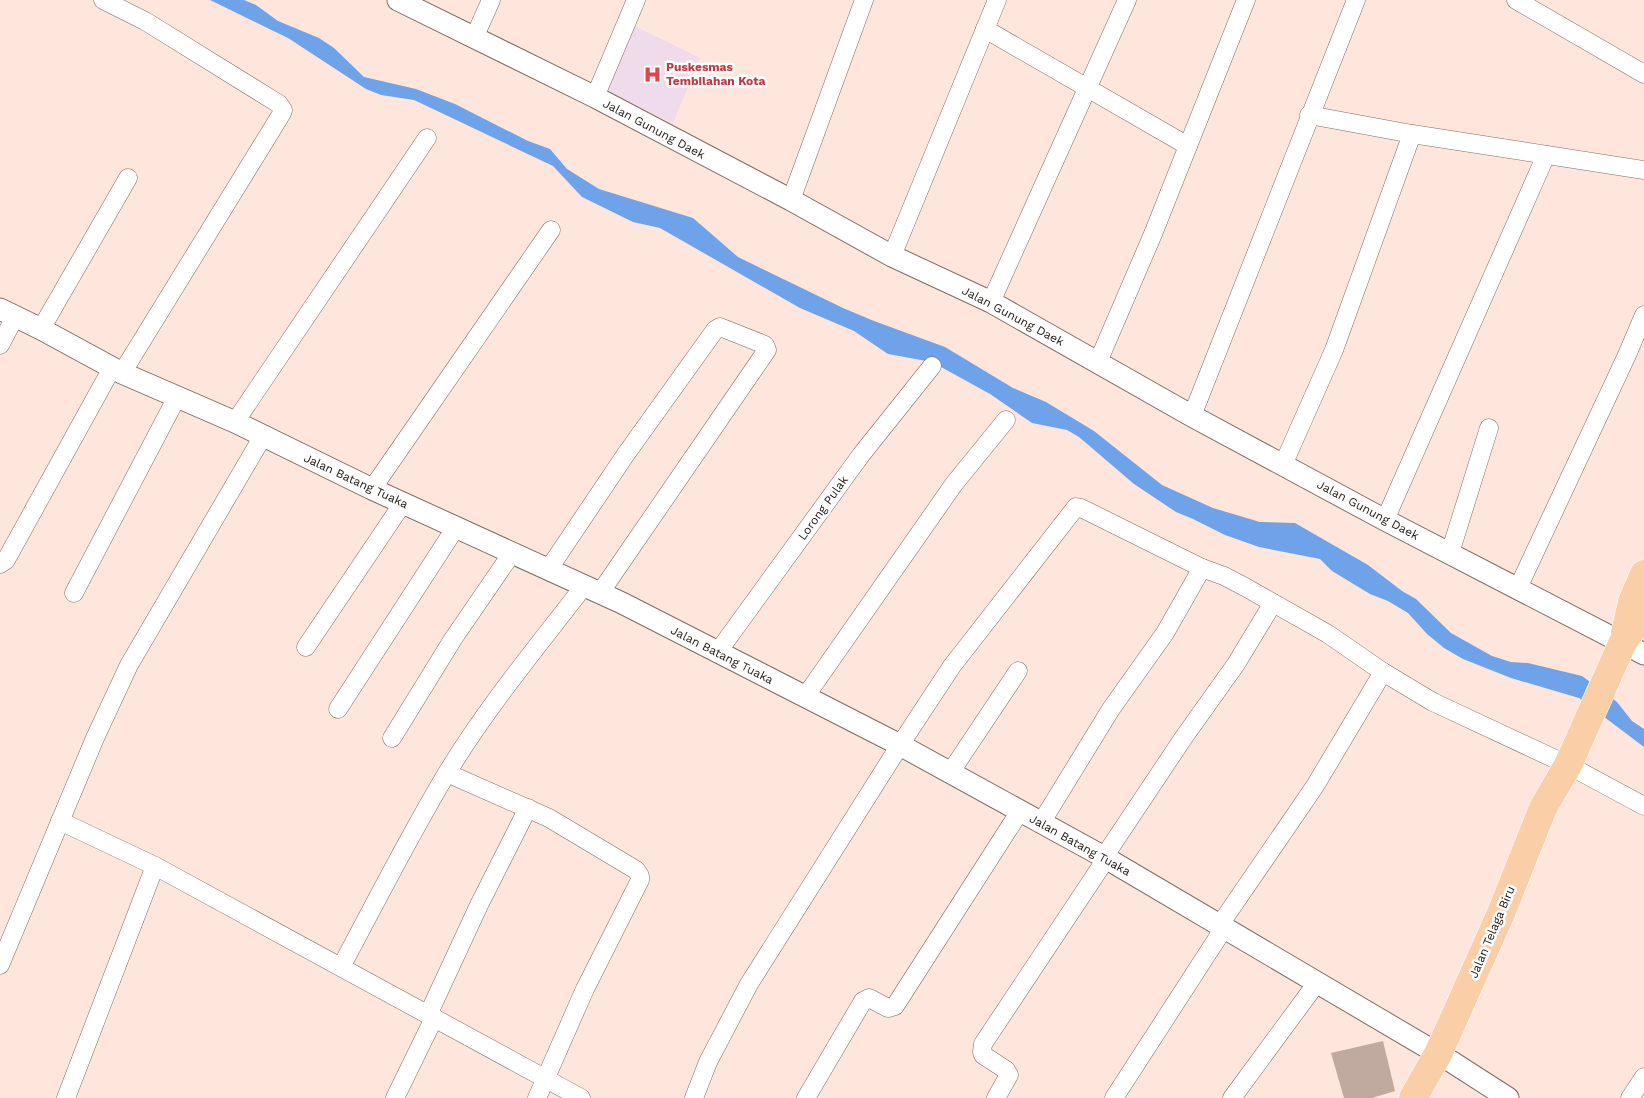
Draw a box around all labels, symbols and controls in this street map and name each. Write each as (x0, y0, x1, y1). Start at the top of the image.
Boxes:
place label: Puskesmas Tembilahan Kota (666, 60, 766, 88)
hospital icon: Puskesmas Tembilahan Kota (642, 64, 662, 84)
street label: Jalan Gunung Daek (601, 96, 707, 162)
street label: Jalan Gunung Daek (960, 283, 1066, 349)
street label: Jalan Batang Tuaka (302, 451, 410, 511)
street label: Lorong Pulak (795, 473, 851, 543)
street label: Jalan Gunung Daek (1315, 477, 1421, 543)
street label: Jalan Batang Tuaka (668, 623, 776, 687)
street label: Jalan Batang Tuaka (1027, 811, 1133, 879)
street label: Jalan Telaga Biru (1466, 884, 1518, 980)

